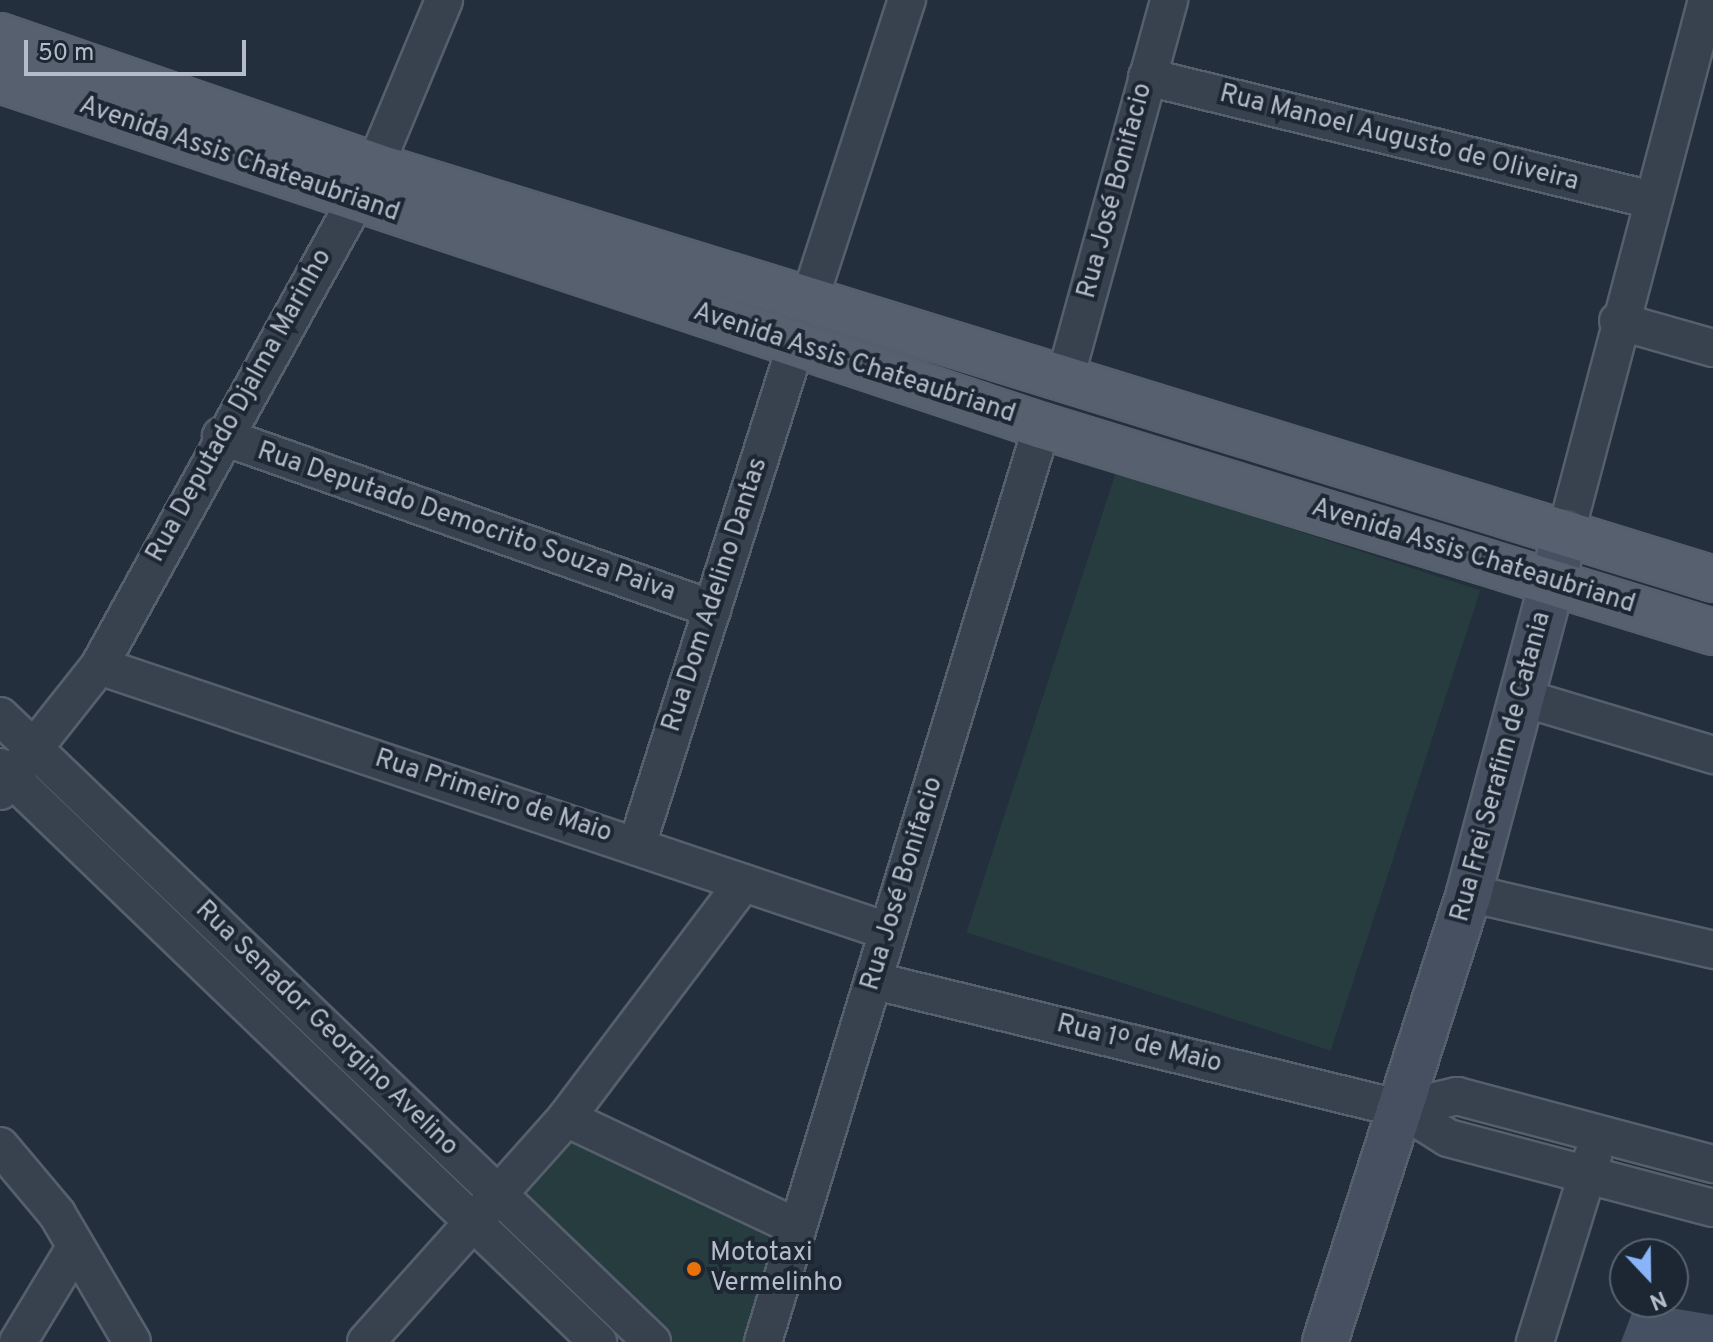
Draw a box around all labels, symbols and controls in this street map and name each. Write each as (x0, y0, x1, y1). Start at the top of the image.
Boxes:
scale bar (28, 24, 250, 74)
text: 50 m (38, 39, 94, 69)
street label: Rua Manoel Augusto de Oliveira (1216, 79, 1582, 199)
street label: Rua José Bonifacio (1072, 80, 1160, 302)
street label: Avenida Assis Chateaubriand (74, 90, 404, 230)
street label: Rua Deputado Djalma Marinho (141, 244, 339, 568)
street label: Avenida Assis Chateaubriand (689, 297, 1019, 431)
street label: Rua Deputado Democrito Souza Paiva (253, 437, 679, 609)
street label: Rua Dom Adelino Dantas (657, 453, 775, 737)
street label: Avenida Assis Chateaubriand (1307, 493, 1639, 621)
street label: Rua Frei Serafim de Catania (1446, 609, 1558, 925)
street label: Rua Primeiro de Maio (371, 744, 615, 850)
street label: Rua José Bonifacio (856, 773, 950, 995)
street label: Rua Senador Georgino Avelino (188, 895, 464, 1163)
street label: Rua 1º de Maio (1053, 1009, 1225, 1081)
place label: Mototaxi Vermelinho (710, 1238, 843, 1300)
north arrow (1609, 1238, 1689, 1318)
marker: Mototaxi Vermelinho (685, 1260, 703, 1278)
text: N (1645, 1283, 1670, 1314)

